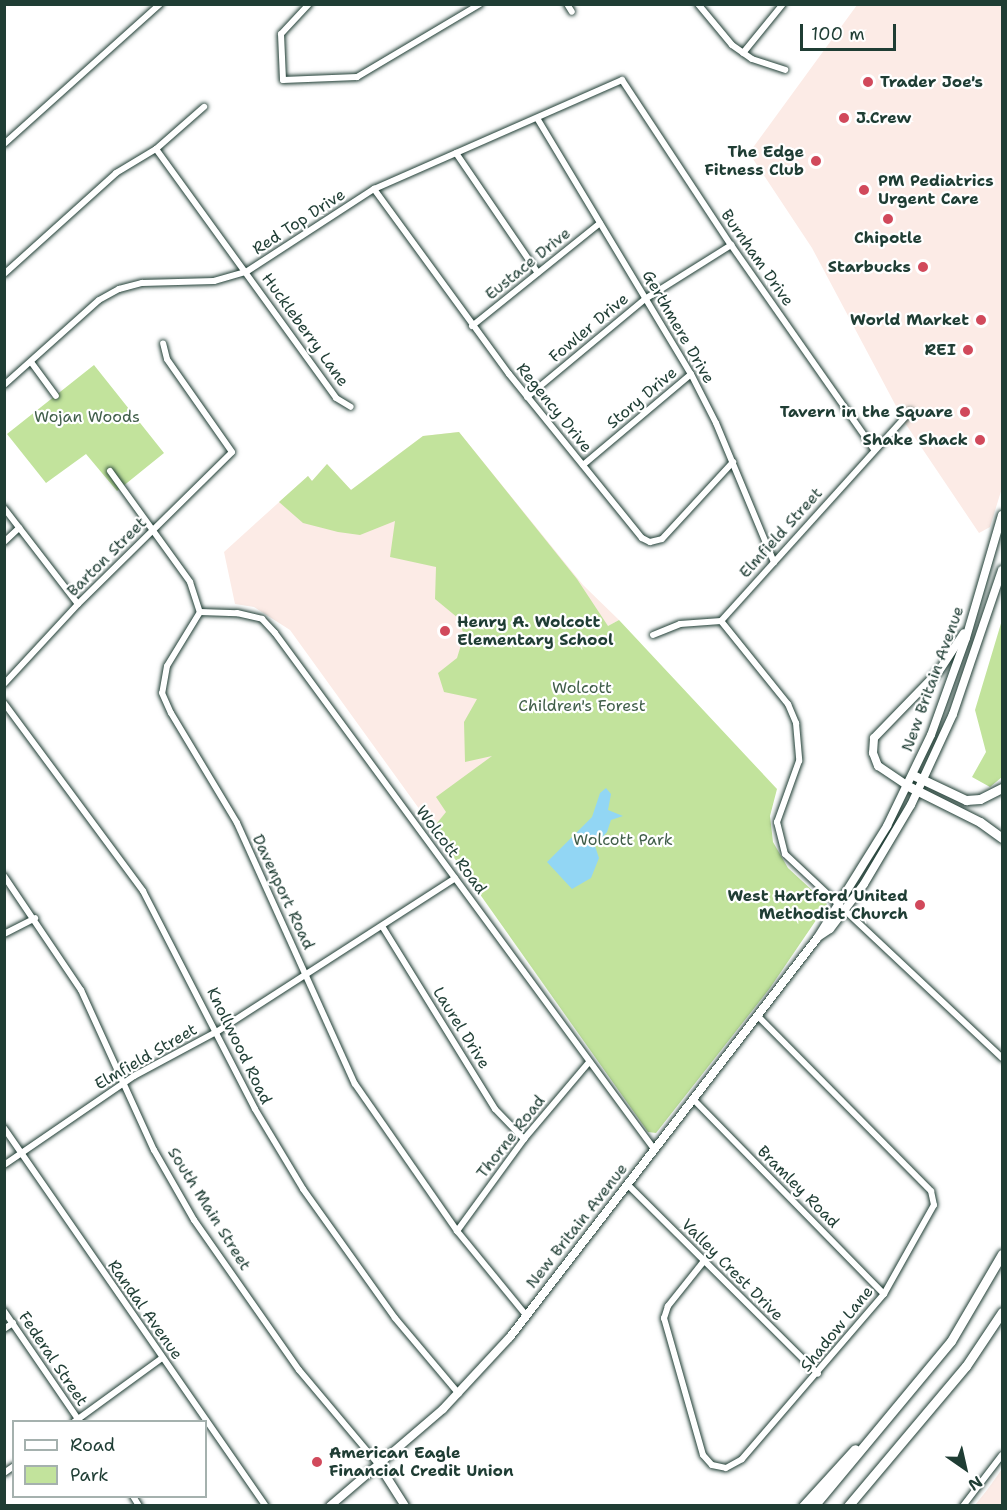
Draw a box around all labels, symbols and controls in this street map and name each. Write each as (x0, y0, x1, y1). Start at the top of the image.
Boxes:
scale bar (803, 12, 899, 50)
text: 100 m (811, 22, 865, 46)
place label: Trader Joe's (880, 72, 983, 92)
marker: Trader Joe's (861, 75, 875, 89)
place label: J.Crew (856, 108, 911, 128)
marker: J.Crew (837, 111, 851, 125)
place label: The Edge Fitness Club (704, 142, 804, 180)
marker: The Edge Fitness Club (809, 154, 823, 168)
place label: PM Pediatrics Urgent Care (878, 171, 994, 209)
marker: PM Pediatrics Urgent Care (855, 181, 873, 199)
street label: Red Top Drive (249, 185, 349, 259)
street label: Burnham Drive (717, 206, 797, 310)
marker: Chipotle (881, 212, 895, 226)
street label: Eustace Drive (482, 224, 574, 304)
place label: Chipotle (854, 228, 922, 248)
place label: Starbucks (828, 257, 911, 277)
marker: Starbucks (916, 260, 930, 274)
street label: Gerthmere Drive (638, 267, 718, 387)
street label: Huckleberry Lane (257, 270, 353, 390)
street label: Fowler Drive (545, 289, 633, 367)
place label: World Market (850, 310, 969, 330)
marker: World Market (974, 313, 988, 327)
place label: REI (925, 340, 956, 360)
marker: REI (961, 343, 975, 357)
street label: Regency Drive (512, 359, 596, 457)
street label: Story Drive (603, 363, 681, 433)
place label: Tavern in the Square (780, 402, 953, 422)
marker: Tavern in the Square (958, 405, 972, 419)
park label: Wojan Woods (34, 407, 140, 427)
place label: Shake Shack (863, 430, 968, 450)
marker: Shake Shack (973, 433, 987, 447)
street label: Elmfield Street (735, 484, 827, 582)
street label: Barton Street (63, 513, 151, 601)
street label: New Britain Avenue (898, 604, 968, 754)
place label: Henry A. Wolcott Elementary School (457, 612, 613, 650)
marker: Henry A. Wolcott Elementary School (438, 624, 452, 638)
park label: Wolcott Children's Forest (518, 678, 646, 716)
street label: Wolcott Road (412, 802, 490, 898)
park label: Wolcott Park (573, 830, 673, 850)
street label: Davenport Road (248, 831, 318, 953)
place label: West Hartford United Methodist Church (727, 886, 908, 924)
marker: West Hartford United Methodist Church (913, 898, 927, 912)
street label: Knollwood Road (202, 984, 276, 1108)
street label: Laurel Drive (428, 984, 494, 1072)
street label: Elmfield Street (91, 1020, 201, 1094)
street label: Thorne Road (473, 1092, 549, 1182)
street label: Bramley Road (753, 1142, 843, 1232)
street label: South Main Street (163, 1144, 255, 1274)
street label: New Britain Avenue (522, 1160, 632, 1292)
street label: Valley Crest Drive (677, 1215, 787, 1325)
street label: Randal Avenue (104, 1257, 186, 1363)
street label: Shadow Lane (797, 1282, 877, 1376)
street label: Federal Street (14, 1308, 92, 1410)
legend (12, 1420, 207, 1498)
text: Road (70, 1433, 115, 1457)
north arrow (935, 1438, 995, 1498)
place label: American Eagle Financial Credit Union (329, 1443, 514, 1481)
marker: American Eagle Financial Credit Union (310, 1455, 324, 1469)
text: Park (70, 1463, 109, 1487)
text: N (964, 1471, 986, 1496)

